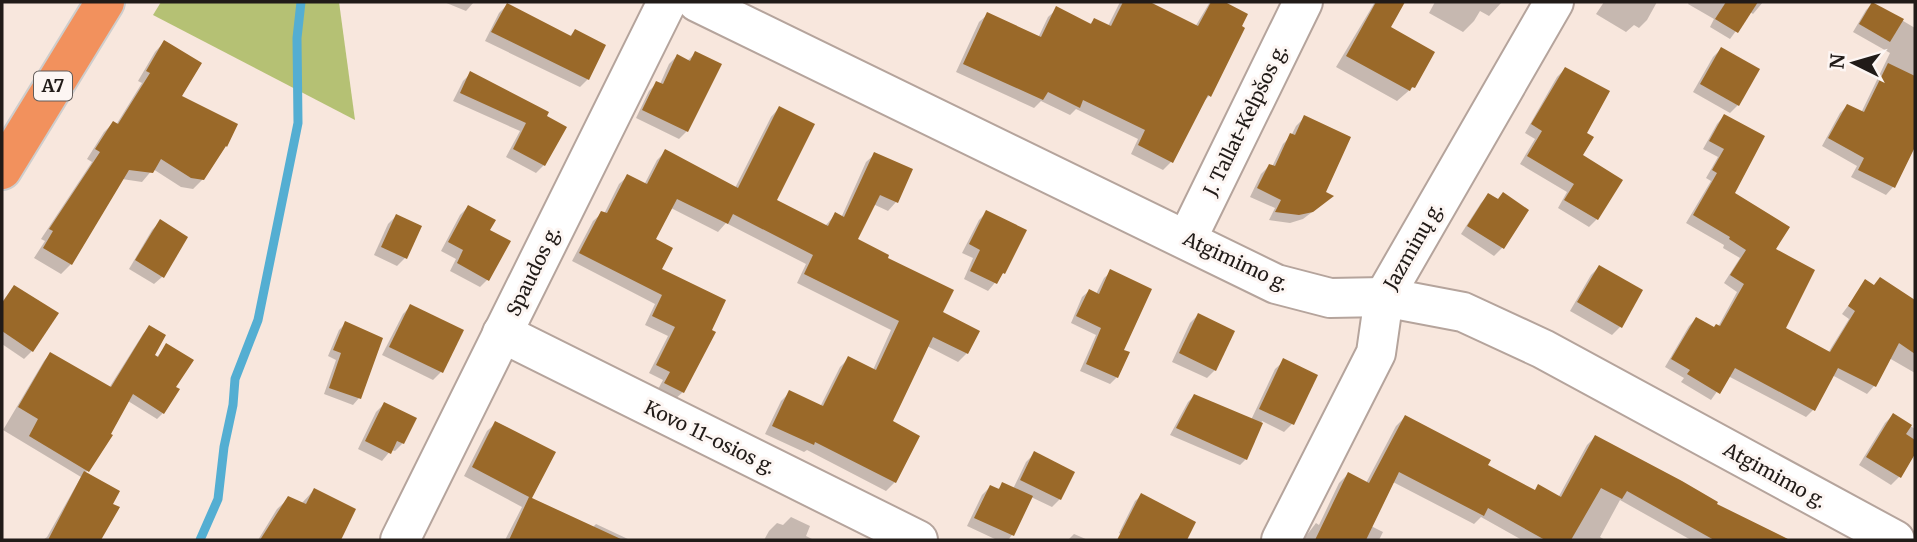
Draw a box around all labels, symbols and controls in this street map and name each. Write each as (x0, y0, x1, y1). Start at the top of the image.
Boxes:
north arrow (1819, 28, 1889, 98)
street label: J. Tallat-Kelpšos g. (1198, 40, 1292, 200)
text: N (1824, 53, 1850, 70)
road number: A7 (34, 72, 72, 100)
street label: Jazminų g. (1378, 198, 1448, 295)
street label: Spaudos g. (501, 222, 565, 320)
street label: Atgimimo g. (1179, 226, 1292, 296)
street label: Kovo 11-osios g. (641, 395, 779, 479)
street label: Atgimimo g. (1719, 437, 1830, 513)

